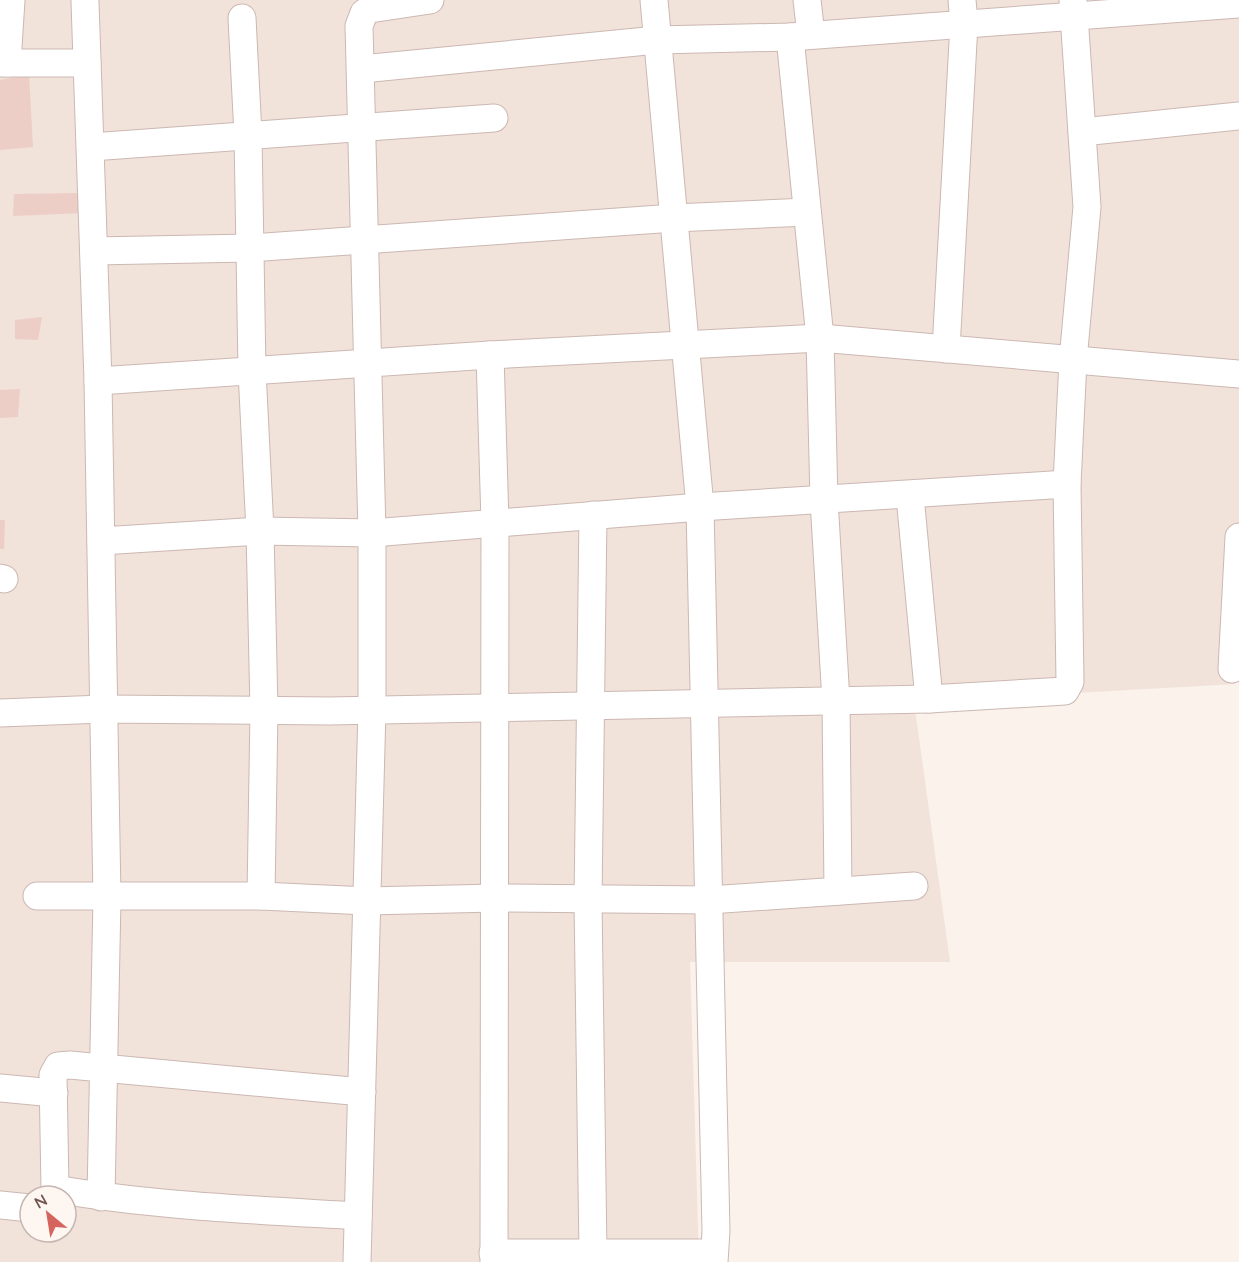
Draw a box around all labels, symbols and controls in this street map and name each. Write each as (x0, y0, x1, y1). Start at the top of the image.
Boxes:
north arrow (18, 1184, 78, 1244)
text: N (30, 1189, 51, 1213)

